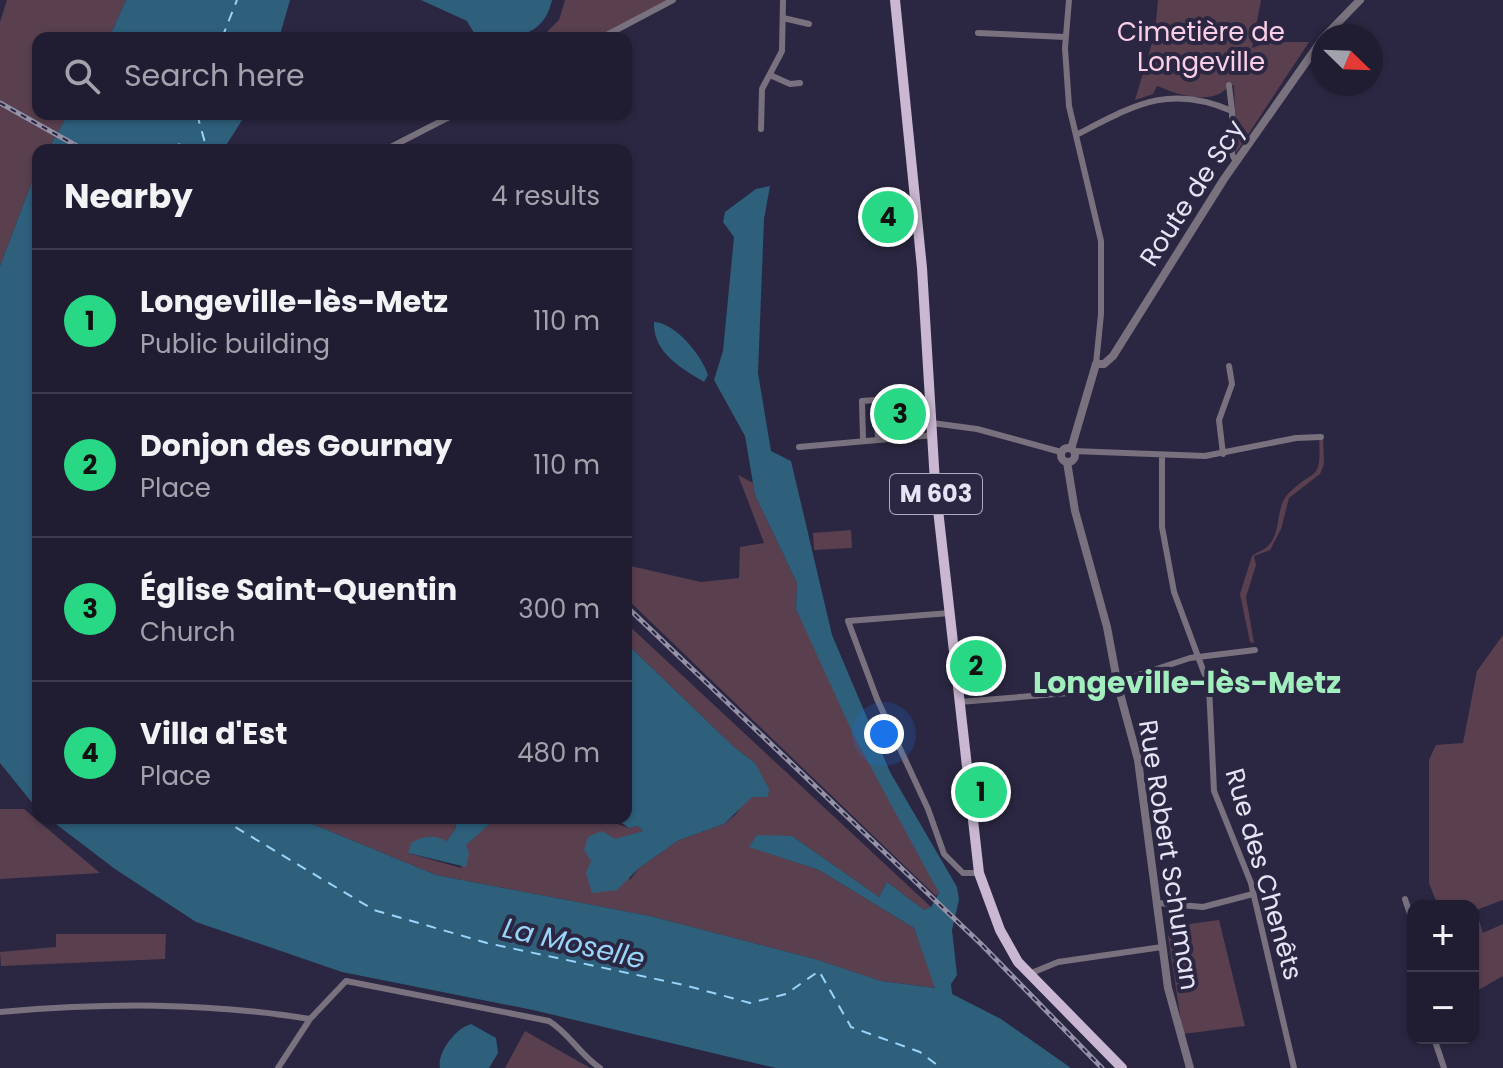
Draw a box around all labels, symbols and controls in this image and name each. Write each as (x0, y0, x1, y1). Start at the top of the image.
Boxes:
park label: Cimetière de Longeville (1117, 14, 1285, 80)
north arrow (1311, 24, 1383, 96)
search box (32, 32, 632, 120)
icon: search (60, 54, 104, 98)
text: Search here (124, 54, 305, 97)
street label: Route de Scy (1131, 112, 1253, 273)
text: Nearby (64, 172, 193, 220)
text: 4 results (491, 178, 600, 214)
pin: 4 (862, 187, 914, 247)
text: Longeville-lès-Metz (140, 280, 448, 323)
text: 1 (85, 303, 95, 339)
text: 110 m (533, 303, 600, 339)
text: Public building (140, 326, 330, 362)
pin: 3 (874, 384, 926, 444)
text: Donjon des Gournay (140, 424, 452, 467)
text: 2 (83, 447, 97, 483)
text: 110 m (533, 447, 600, 483)
text: Place (140, 470, 211, 506)
road number: M 603 (890, 474, 982, 514)
text: Église Saint-Quentin (140, 568, 457, 611)
text: 3 (82, 591, 98, 627)
text: 300 m (518, 591, 600, 627)
text: Church (140, 614, 235, 650)
pin: 2 (950, 636, 1002, 696)
district label: Longeville-lès-Metz (1033, 661, 1341, 704)
text: Villa d'Est (140, 712, 287, 755)
your location (864, 714, 904, 754)
street label: Rue Robert Schuman (1130, 717, 1208, 993)
text: 4 (81, 735, 99, 771)
text: 480 m (517, 735, 600, 771)
text: Place (140, 758, 211, 794)
pin: 1 (955, 762, 1007, 822)
street label: Rue des Chenêts (1217, 764, 1311, 984)
map controls (1407, 900, 1479, 1044)
button: + (1407, 900, 1479, 972)
water label: La Moselle (499, 908, 649, 979)
button: − (1407, 972, 1479, 1044)

